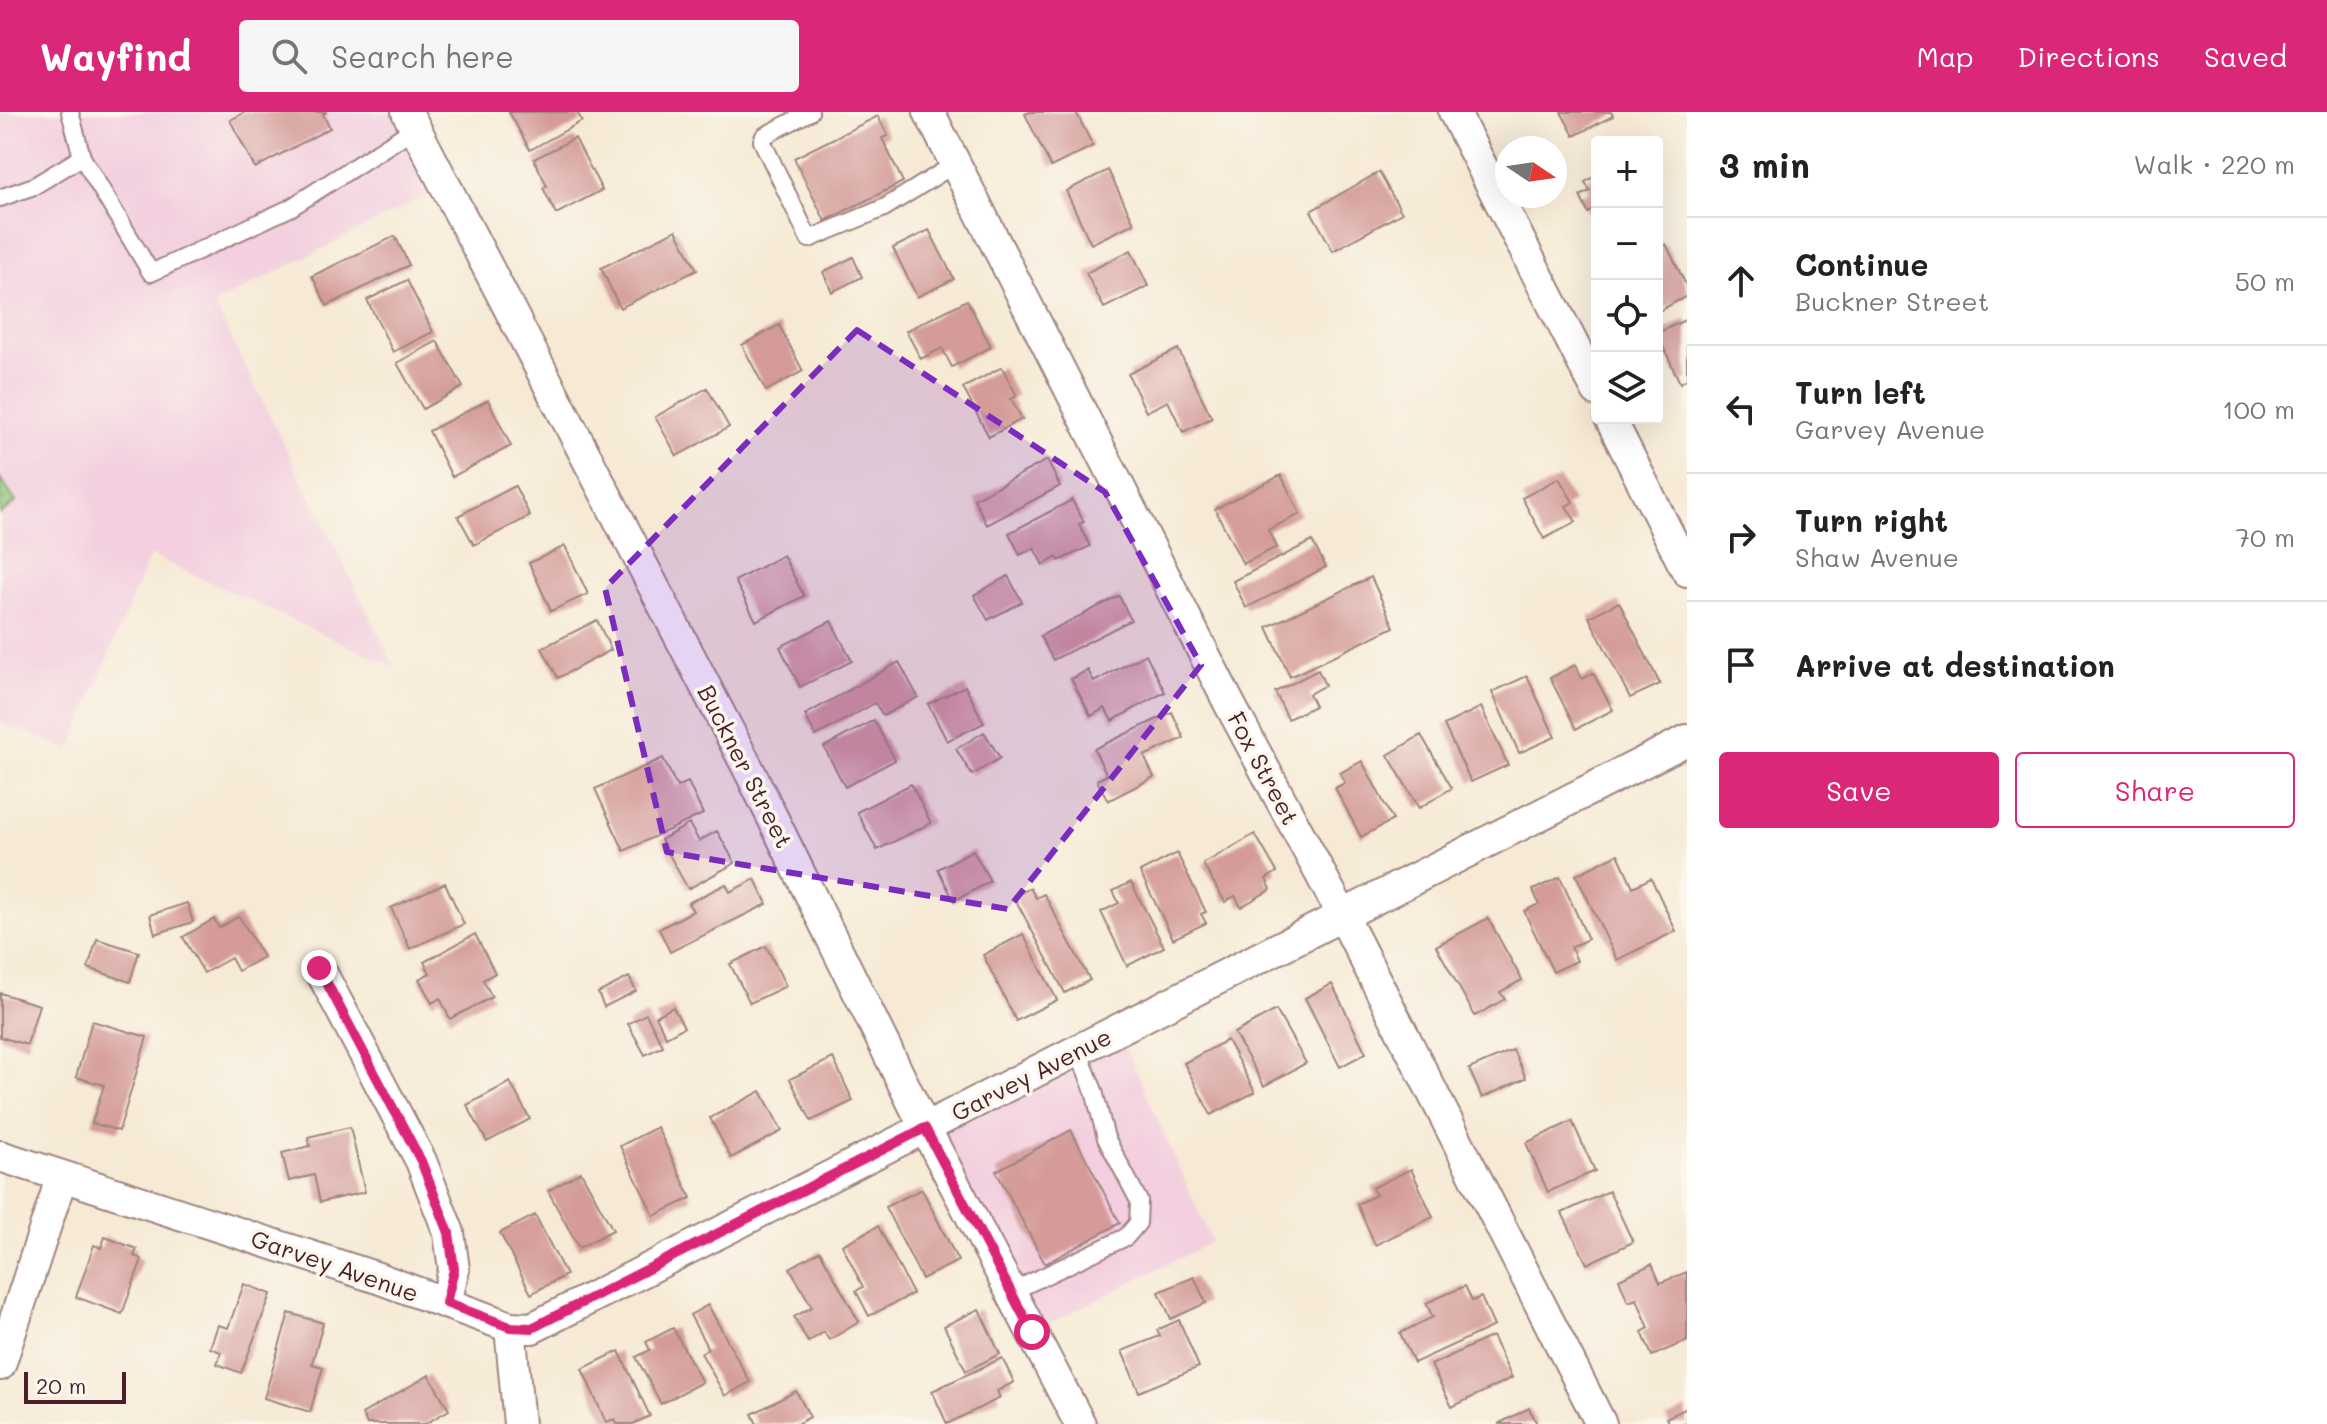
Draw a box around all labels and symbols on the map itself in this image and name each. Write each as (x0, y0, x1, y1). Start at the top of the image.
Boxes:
north arrow (1495, 136, 1567, 208)
street label: Buckner Street (692, 679, 800, 853)
street label: Fox Street (1221, 706, 1307, 830)
route end (301, 950, 337, 986)
street label: Garvey Avenue (946, 1020, 1116, 1128)
street label: Garvey Avenue (247, 1222, 423, 1308)
route start (1014, 1314, 1050, 1350)
scale bar (24, 1368, 126, 1404)

